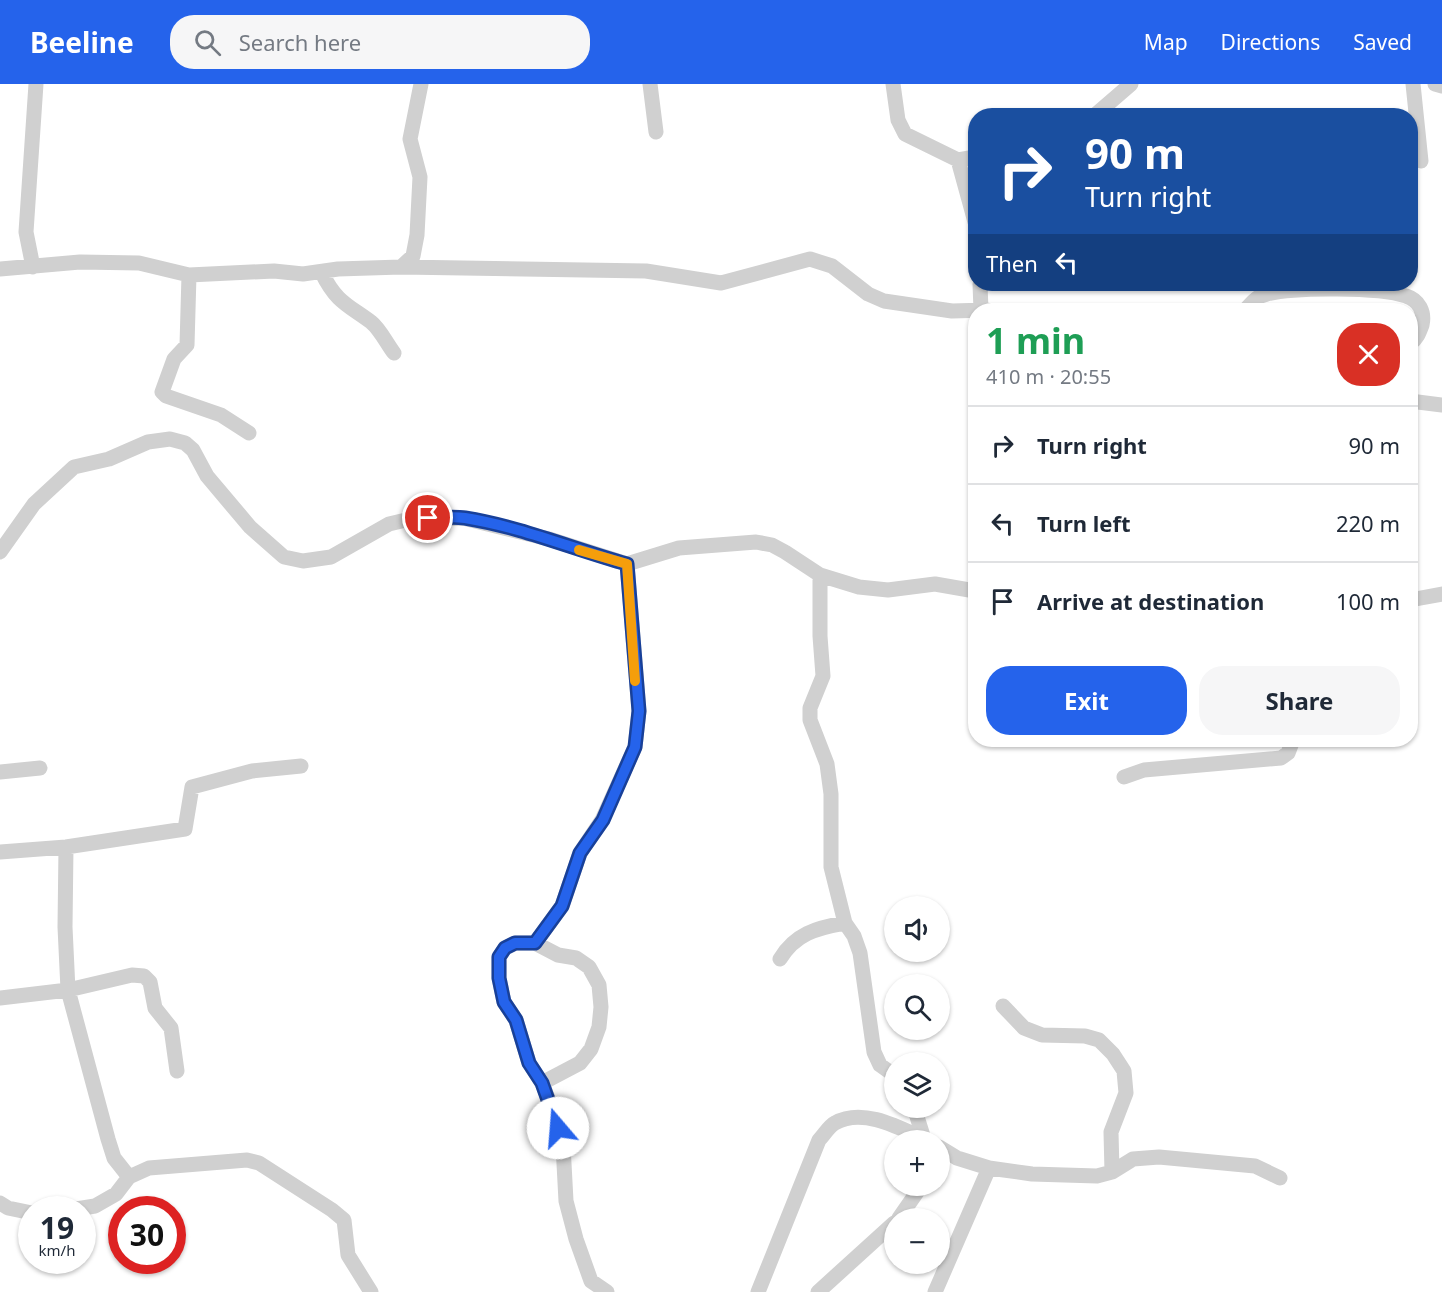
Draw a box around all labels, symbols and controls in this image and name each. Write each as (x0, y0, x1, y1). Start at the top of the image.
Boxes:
search box (170, 15, 590, 69)
text: Beeline (30, 23, 134, 61)
icon: search (191, 26, 224, 59)
text: Search here (239, 27, 361, 57)
text: Map (1144, 28, 1188, 56)
text: Directions (1221, 28, 1320, 56)
text: Saved (1353, 28, 1412, 56)
text: 90 m (1085, 124, 1185, 181)
icon: right (986, 132, 1064, 210)
text: Turn right (1085, 178, 1211, 215)
icon: left (1050, 246, 1083, 279)
text: Then (986, 248, 1038, 278)
text: 1 min (986, 316, 1085, 365)
button: close (1337, 323, 1400, 386)
text: 410 m · 20:55 (986, 363, 1111, 390)
icon: right (986, 429, 1019, 462)
text: Turn right (1037, 430, 1147, 460)
text: 90 m (1349, 430, 1400, 460)
pin (402, 492, 453, 543)
icon: arrive (411, 501, 444, 534)
icon: left (986, 507, 1019, 540)
text: Turn left (1037, 508, 1131, 538)
text: 220 m (1336, 508, 1400, 538)
icon: arrive (986, 585, 1019, 618)
text: Arrive at destination (1037, 586, 1264, 616)
text: 100 m (1336, 586, 1400, 616)
button: Exit (986, 666, 1187, 735)
button: Share (1199, 666, 1400, 735)
map controls (884, 896, 950, 1274)
button: sound (884, 896, 950, 962)
button: search (884, 974, 950, 1040)
button: layers (884, 1052, 950, 1118)
position arrow (526, 1096, 590, 1160)
button: + (884, 1130, 950, 1196)
speed limit sign: 30 (108, 1196, 186, 1274)
text: 19 (40, 1207, 74, 1248)
button: − (884, 1208, 950, 1274)
text: km/h (39, 1240, 75, 1260)

